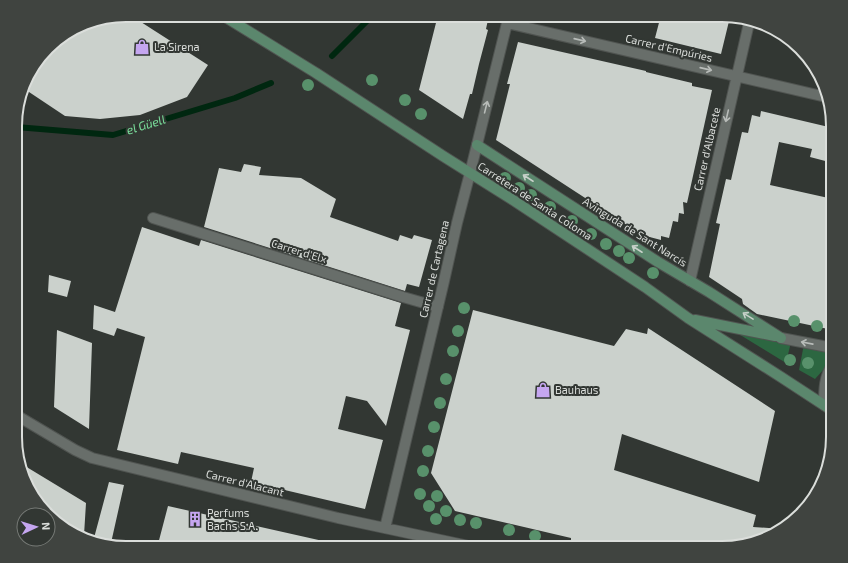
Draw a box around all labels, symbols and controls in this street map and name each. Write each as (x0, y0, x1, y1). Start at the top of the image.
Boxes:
street label: Carrer d'Empúries (624, 31, 714, 64)
one-way arrow (573, 36, 586, 44)
shop icon: La Sirena (133, 38, 151, 56)
place label: La Sirena (154, 40, 200, 53)
one-way arrow (699, 66, 712, 73)
one-way arrow (483, 101, 491, 114)
street label: Carrer d'Albacete (691, 106, 722, 192)
one-way arrow (723, 109, 731, 122)
water label: el Güell (124, 111, 167, 137)
street label: Carretera de Santa Coloma (476, 159, 595, 242)
one-way arrow (522, 174, 534, 182)
street label: Avinguda de Sant Narcís (581, 194, 690, 269)
street label: Carrer de Cartagena (416, 219, 451, 319)
street label: Carrer d'Elx (270, 236, 329, 265)
one-way arrow (632, 244, 643, 253)
one-way arrow (742, 312, 754, 320)
one-way arrow (801, 338, 814, 346)
shop icon: Bauhaus (534, 381, 552, 399)
place label: Bauhaus (555, 383, 599, 396)
street label: Carrer d'Alacant (205, 467, 285, 498)
place label: Perfums Bachs S.A. (207, 506, 258, 532)
north arrow (16, 507, 56, 547)
building icon: Perfums Bachs S.A. (186, 510, 204, 528)
text: N (40, 522, 53, 531)

